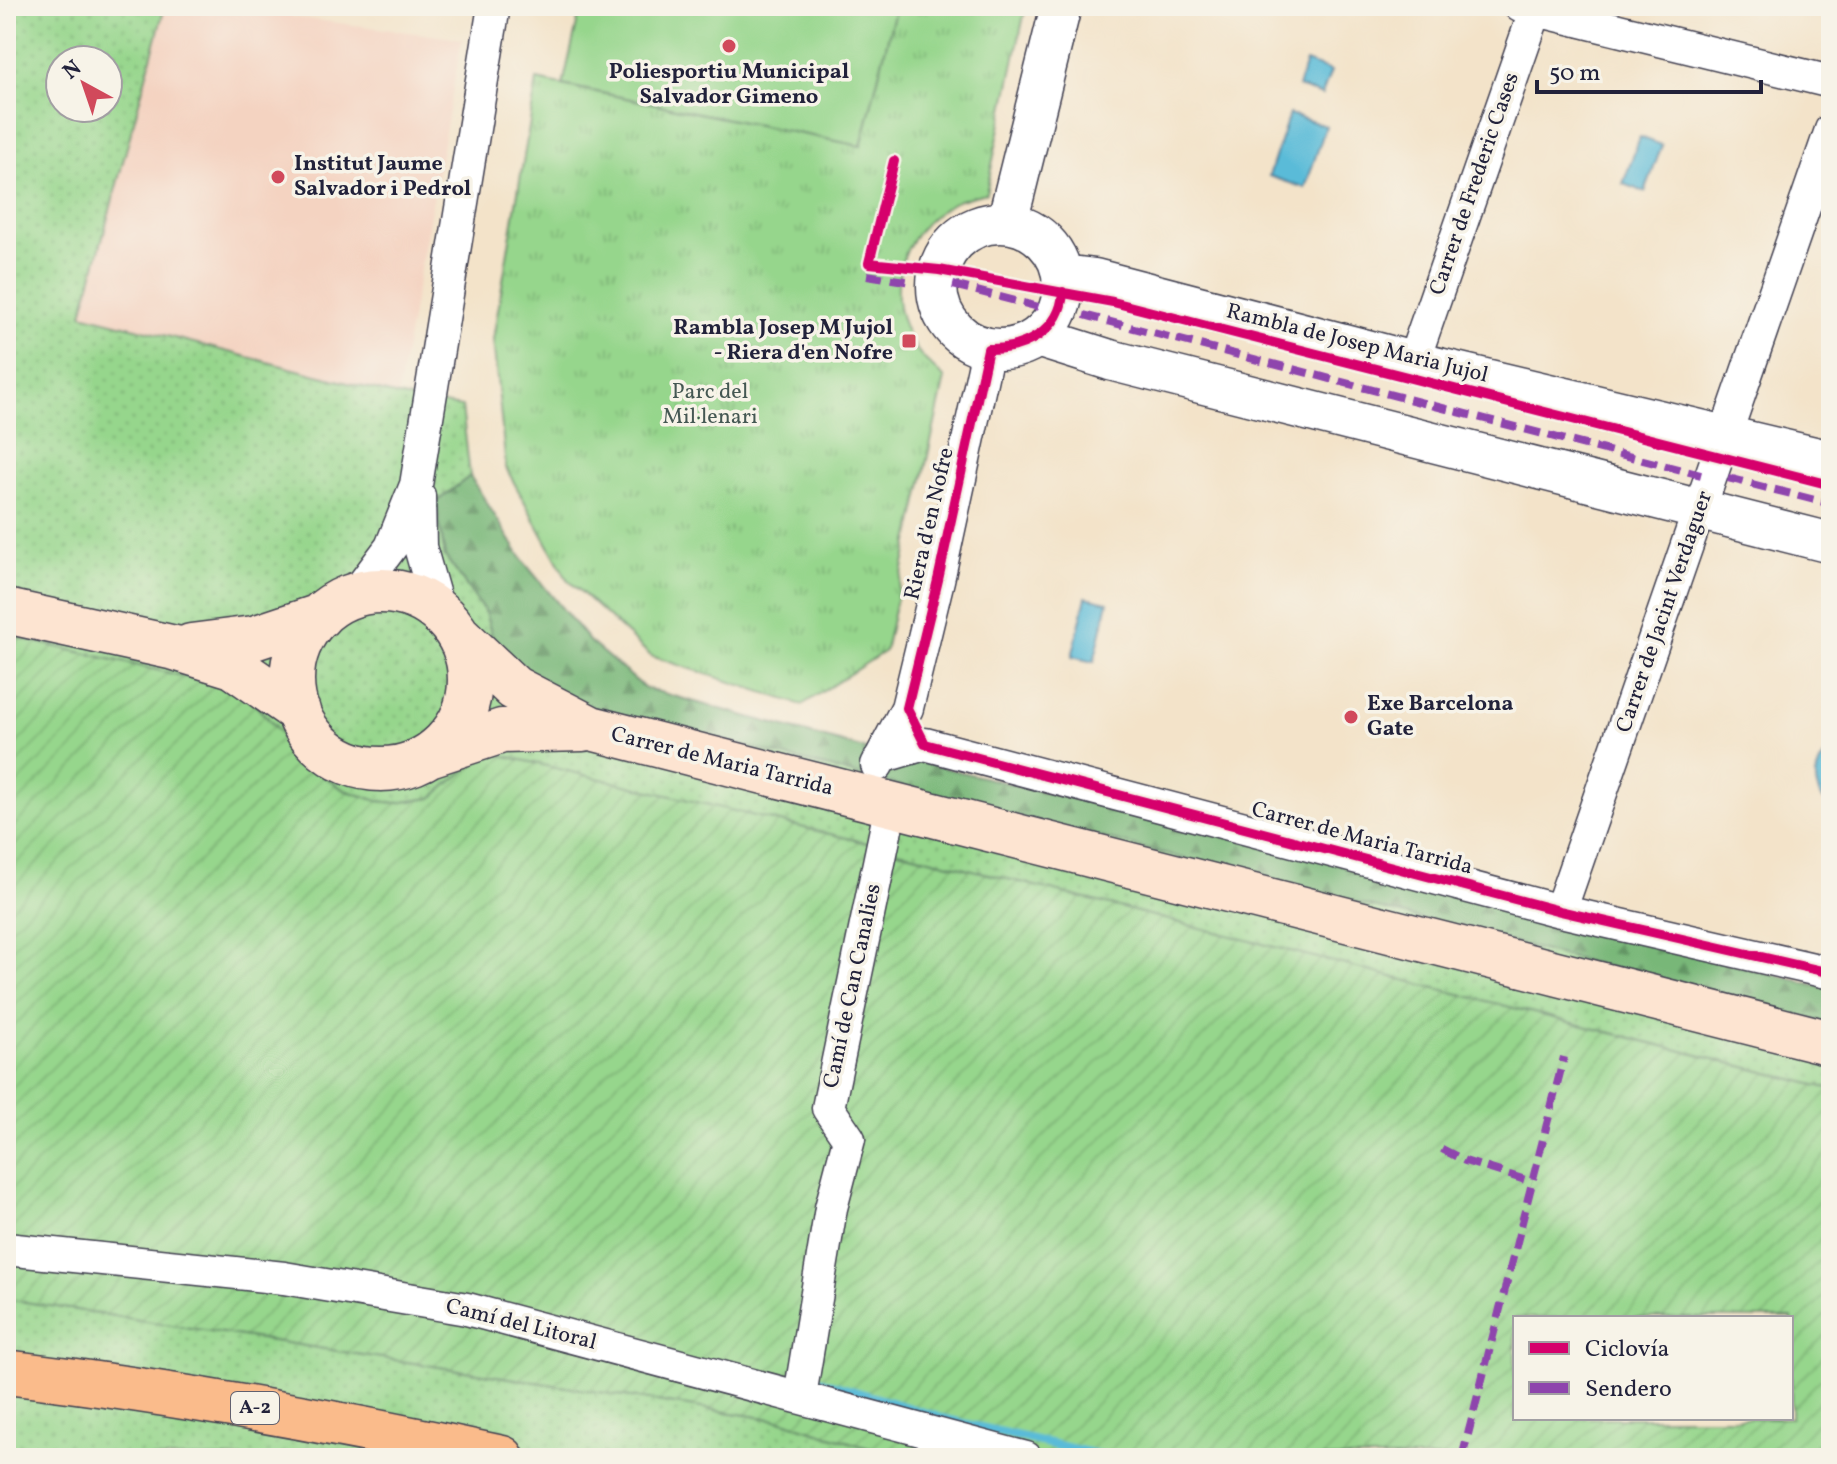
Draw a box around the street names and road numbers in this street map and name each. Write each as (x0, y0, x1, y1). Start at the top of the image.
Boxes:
street label: Carrer de Frederic Cases (1422, 68, 1528, 300)
street label: Rambla de Josep Maria Jujol (1223, 296, 1491, 392)
street label: Riera d'en Nofre (897, 445, 963, 603)
street label: Carrer de Jacint Verdaguer (1609, 487, 1721, 737)
street label: Carrer de Maria Tarrida (608, 719, 836, 805)
street label: Carrer de Maria Tarrida (1248, 795, 1476, 883)
street label: Camí de Can Canalies (816, 881, 890, 1091)
street label: Camí del Litoral (442, 1291, 600, 1359)
road number: A-2 (231, 1392, 279, 1424)

